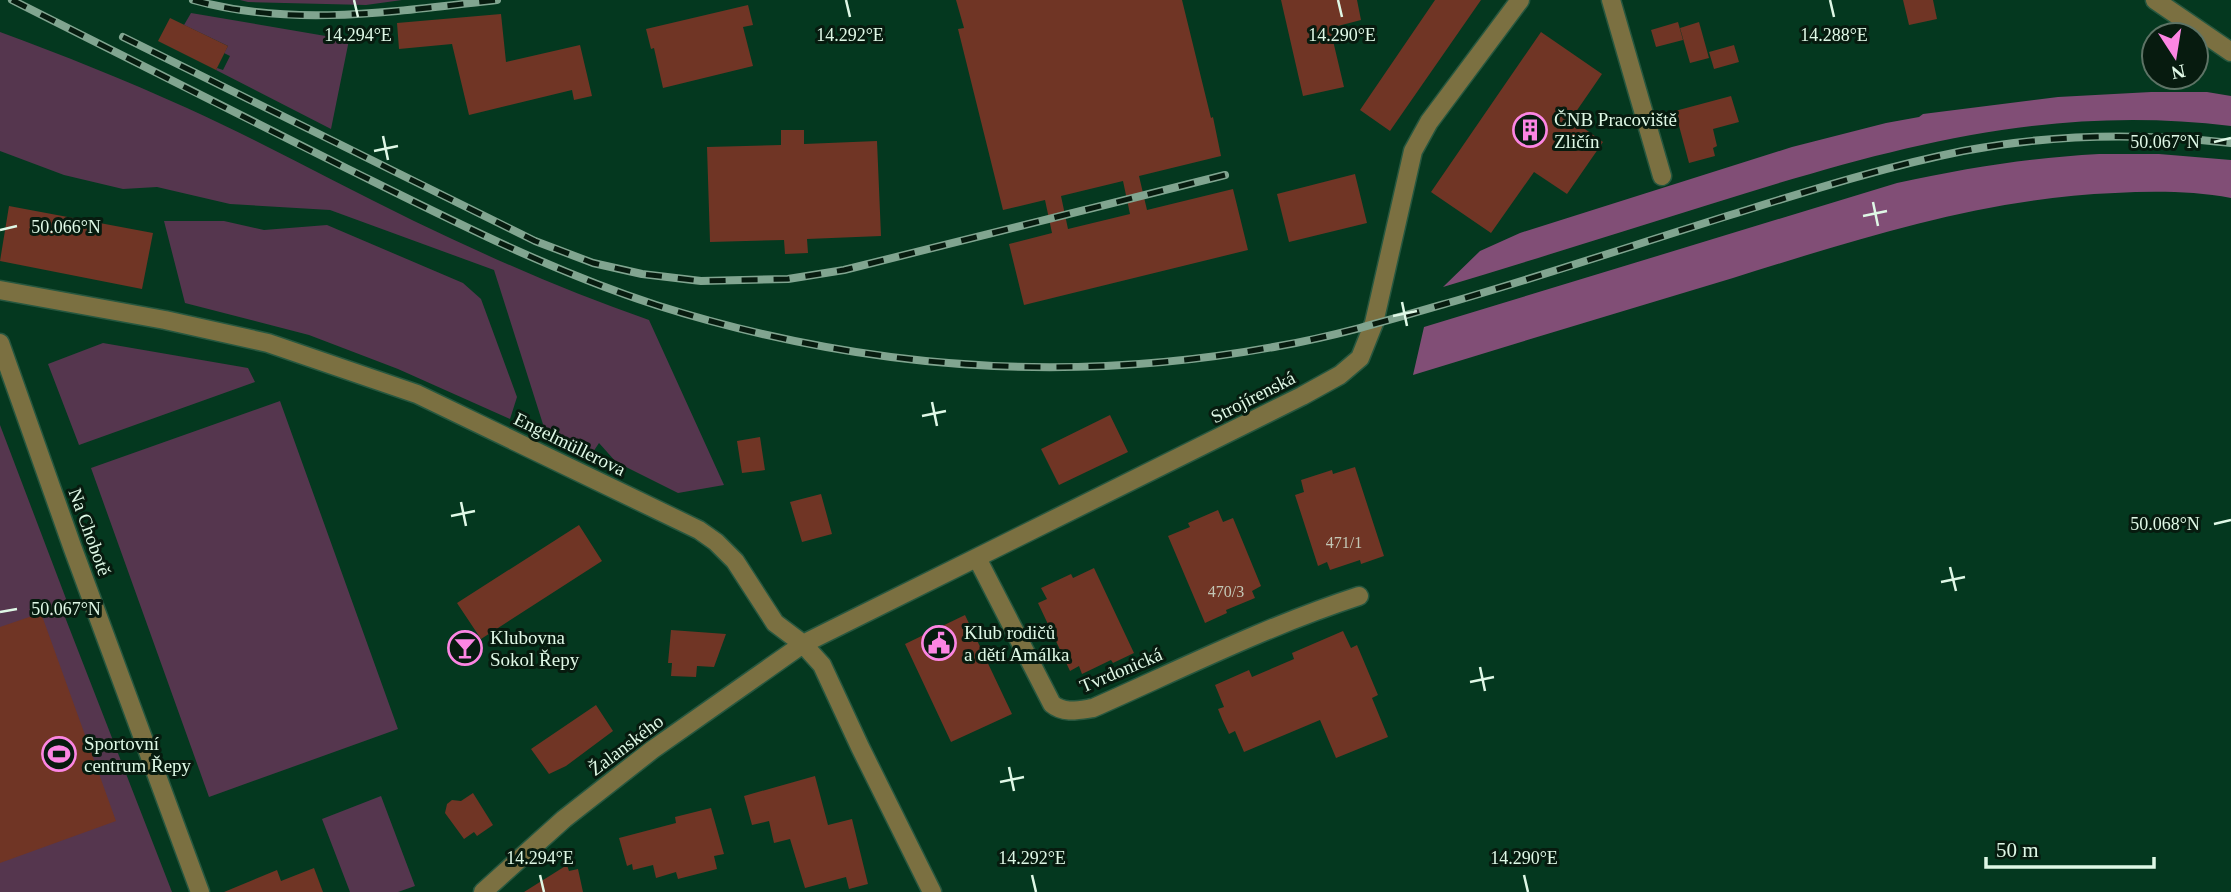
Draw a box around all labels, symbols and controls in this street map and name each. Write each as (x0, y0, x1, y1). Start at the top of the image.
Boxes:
north arrow (2140, 21, 2210, 91)
text: 14.294°E (324, 25, 392, 45)
text: 14.292°E (816, 25, 884, 45)
text: 14.290°E (1308, 25, 1376, 45)
text: 14.288°E (1800, 25, 1868, 45)
text: N (2169, 60, 2187, 84)
place label: ČNB Pracoviště Zličín (1554, 109, 1677, 152)
building icon: ČNB Pracoviště Zličín (1511, 111, 1549, 149)
text: 50.067°N (2130, 132, 2200, 152)
text: 50.066°N (31, 217, 101, 237)
street label: Strojírenská (1207, 367, 1299, 427)
street label: Engelmüllerova (511, 408, 630, 480)
street label: Na Chobotě (65, 486, 115, 578)
text: 50.068°N (2130, 514, 2200, 534)
house number: 471/1 (1326, 534, 1362, 551)
house number: 470/3 (1208, 583, 1244, 600)
text: 50.067°N (31, 599, 101, 619)
place label: Klub rodičů a dětí Amálka (964, 622, 1070, 665)
public building icon: Klub rodičů a dětí Amálka (920, 624, 958, 662)
place label: Klubovna Sokol Řepy (490, 627, 580, 670)
bar icon: Klubovna Sokol Řepy (446, 629, 484, 667)
street label: Tvrdonická (1077, 643, 1166, 697)
street label: Žalanského (585, 710, 667, 780)
place label: Sportovní centrum Řepy (84, 733, 192, 776)
sports icon: Sportovní centrum Řepy (40, 735, 78, 773)
scale bar (1986, 826, 2154, 870)
text: 50 m (1996, 838, 2039, 862)
text: 14.294°E (506, 848, 574, 868)
text: 14.292°E (998, 848, 1066, 868)
text: 14.290°E (1490, 848, 1558, 868)

